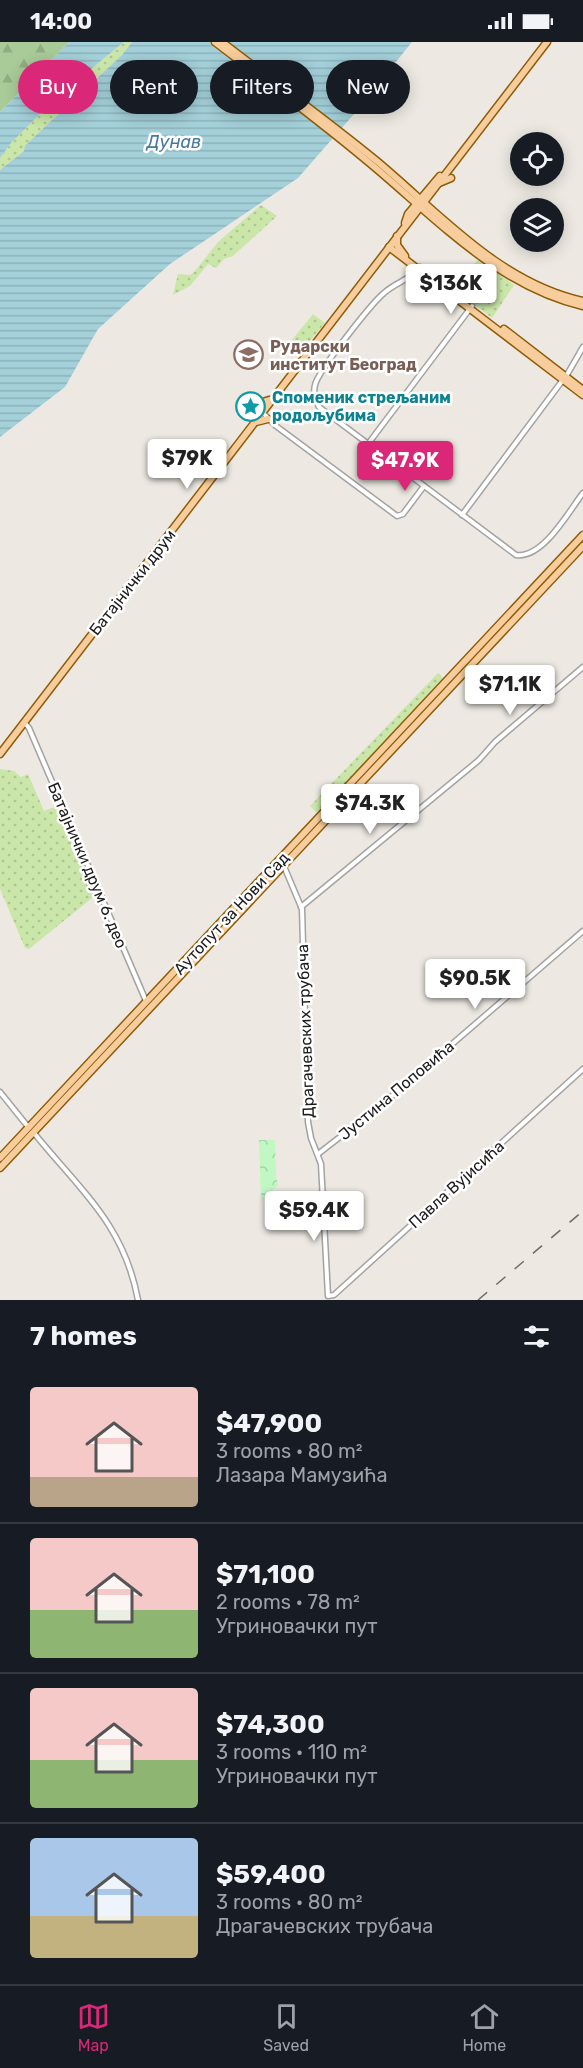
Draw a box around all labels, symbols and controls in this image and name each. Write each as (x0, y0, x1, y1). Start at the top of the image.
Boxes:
text: 14:00 (30, 8, 92, 35)
chip: Buy (18, 60, 98, 114)
chip: Rent (110, 60, 198, 114)
chip: Filters (210, 60, 314, 114)
chip: New (326, 60, 410, 114)
water label: Дунав (145, 131, 201, 153)
map controls (510, 132, 564, 252)
button: locate (510, 132, 564, 186)
button: layers (510, 198, 564, 252)
pin: $136K (409, 264, 493, 315)
text: $136K (420, 271, 482, 295)
place label: Рударски институт Београд (270, 337, 417, 374)
school or university icon: Рударски институт Београд (233, 339, 265, 371)
place label: Споменик стрељаним родољубима (272, 388, 451, 425)
place icon: Споменик стрељаним родољубима (235, 390, 267, 422)
pin: $79K (151, 439, 223, 490)
pin: $47.9K (356, 441, 454, 492)
text: $79K (162, 446, 212, 470)
text: $47.9K (371, 448, 439, 472)
street label: Батајнички друм (85, 526, 180, 639)
pin: $71.1K (461, 665, 559, 716)
text: $71.1K (479, 672, 541, 696)
street label: Батајнички друм 6. део (44, 779, 131, 951)
pin: $74.3K (321, 784, 419, 835)
text: $74.3K (335, 791, 405, 815)
street label: Аутопут за Нови Сад (170, 848, 293, 979)
street label: Драгачевских трубача (293, 944, 318, 1118)
pin: $90.5K (426, 959, 524, 1010)
text: $90.5K (439, 966, 511, 990)
street label: Јустина Поповића (335, 1037, 458, 1144)
street label: Павла Вујисића (405, 1137, 508, 1232)
pin: $59.4K (265, 1191, 363, 1242)
text: $59.4K (279, 1198, 349, 1222)
icon: filters (520, 1320, 553, 1353)
text: 7 homes (30, 1321, 137, 1352)
text: $47,900 (216, 1408, 322, 1439)
icon: home (78, 1411, 150, 1483)
text: 3 rooms · 80 m² (216, 1439, 363, 1463)
text: Лазара Мамузића (216, 1463, 388, 1487)
text: $71,100 (216, 1559, 315, 1590)
icon: home (78, 1562, 150, 1634)
text: 2 rooms · 78 m² (216, 1590, 360, 1614)
text: Угриновачки пут (216, 1614, 377, 1638)
text: $74,300 (216, 1709, 325, 1740)
icon: home (78, 1712, 150, 1784)
text: 3 rooms · 110 m² (216, 1740, 367, 1764)
text: Угриновачки пут (216, 1764, 377, 1788)
text: $59,400 (216, 1859, 326, 1890)
icon: home (78, 1862, 150, 1934)
text: 3 rooms · 80 m² (216, 1890, 363, 1914)
text: Драгачевских трубача (216, 1914, 433, 1938)
tab: Map (77, 2000, 110, 2055)
tab: Saved (263, 2000, 309, 2055)
tab: Home (462, 2000, 506, 2055)

